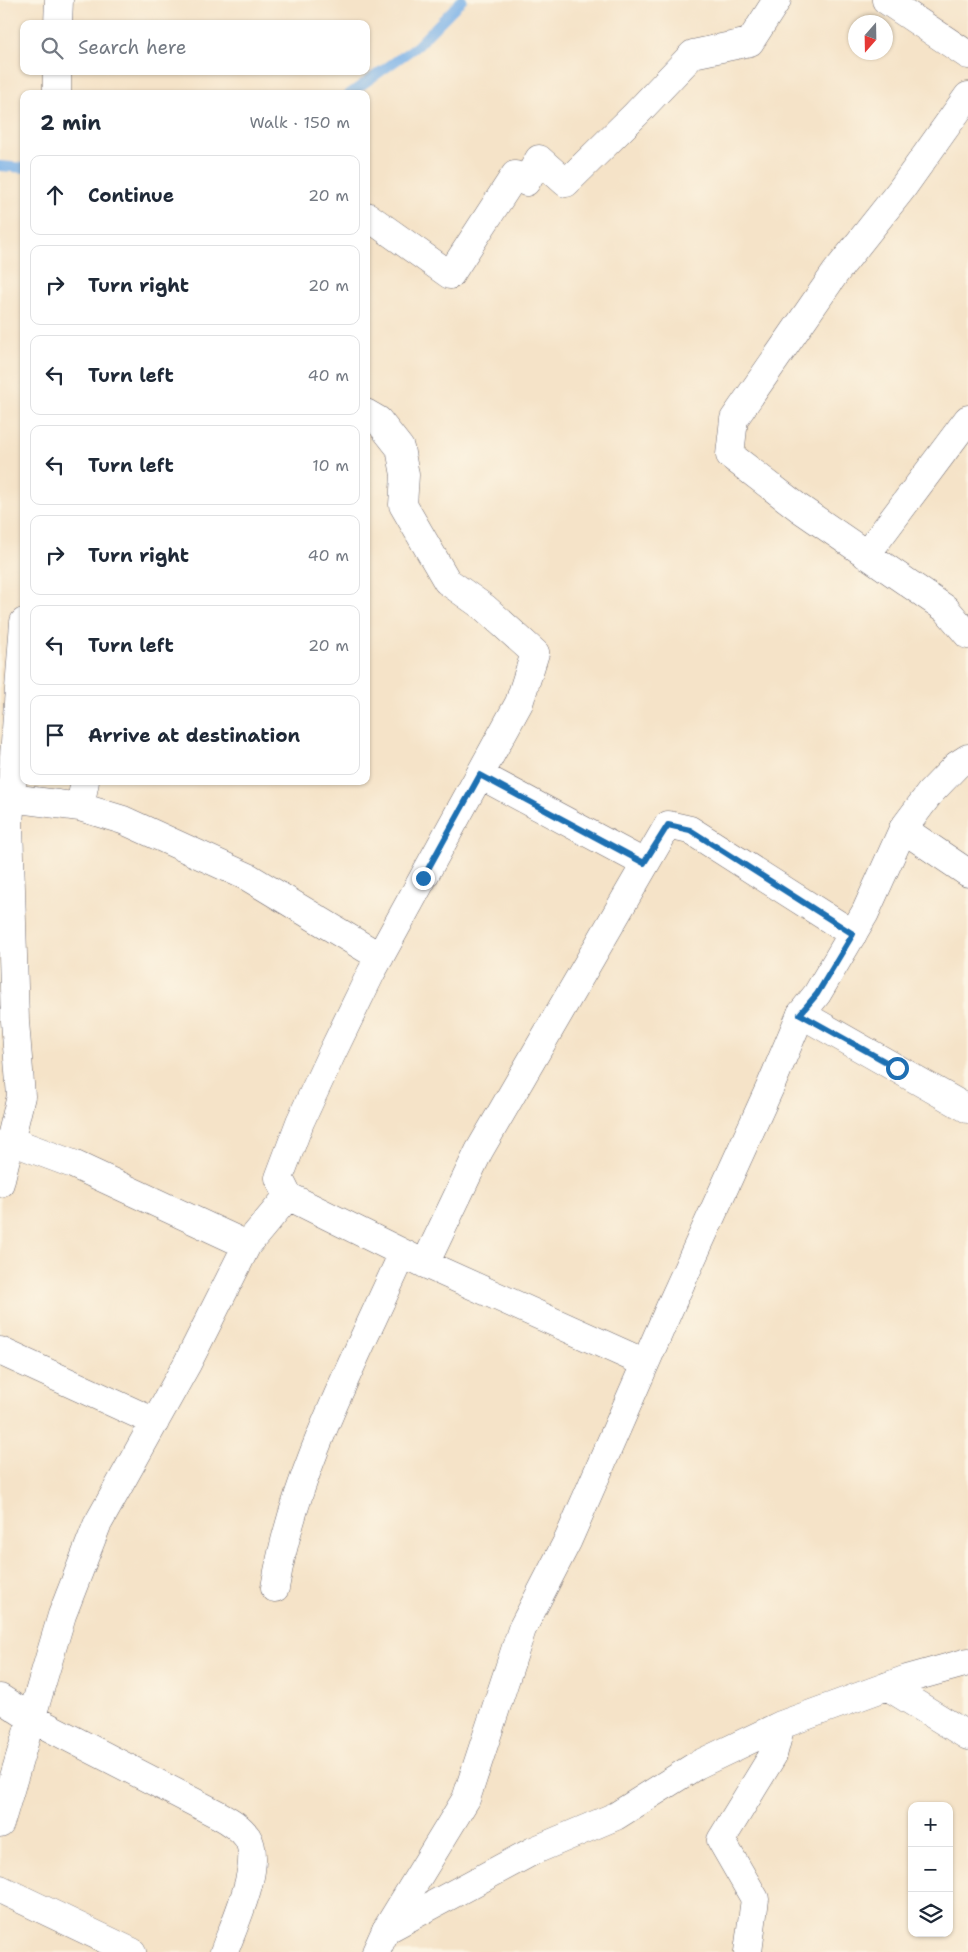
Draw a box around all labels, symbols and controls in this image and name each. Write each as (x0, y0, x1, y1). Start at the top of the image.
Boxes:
north arrow (848, 15, 893, 60)
search box (20, 20, 370, 75)
icon: search (38, 34, 66, 62)
text: Search here (78, 35, 187, 60)
text: 2 min (40, 109, 101, 137)
text: Walk · 150 m (249, 112, 350, 133)
icon: ahead (41, 181, 69, 209)
text: Continue (88, 183, 174, 208)
text: 20 m (308, 185, 349, 206)
icon: right (41, 271, 69, 299)
text: Turn right (88, 273, 189, 298)
text: 20 m (308, 275, 349, 296)
icon: left (41, 361, 69, 389)
text: Turn left (88, 363, 174, 388)
text: 40 m (307, 365, 349, 386)
icon: left (41, 451, 69, 479)
text: Turn left (88, 453, 174, 478)
text: 10 m (312, 455, 349, 476)
icon: right (41, 541, 69, 569)
text: Turn right (88, 543, 189, 568)
text: 40 m (307, 545, 349, 566)
icon: left (41, 631, 69, 659)
text: Turn left (88, 633, 174, 658)
text: 20 m (308, 635, 349, 656)
icon: arrive (41, 721, 69, 749)
text: Arrive at destination (88, 723, 300, 748)
route end (412, 867, 435, 890)
route start (886, 1057, 909, 1080)
map controls (908, 1802, 953, 1937)
button: + (908, 1802, 953, 1847)
button: − (908, 1847, 953, 1892)
button: layers (908, 1892, 953, 1937)

